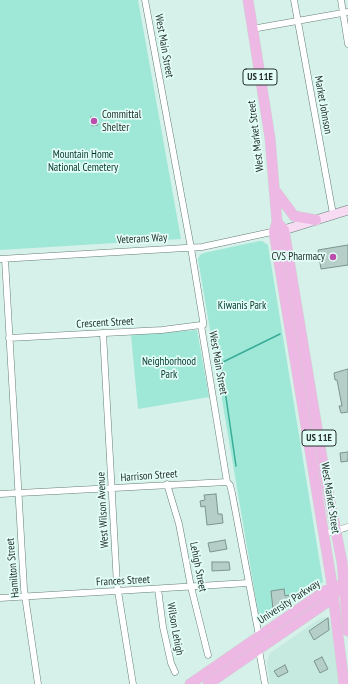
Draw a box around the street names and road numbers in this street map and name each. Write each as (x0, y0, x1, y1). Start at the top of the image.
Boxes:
street label: West Main Street (152, 13, 176, 79)
road number: US 11E (243, 69, 277, 85)
street label: Market Johnson (311, 75, 335, 135)
street label: West Market Street (245, 100, 267, 172)
street label: Veterans Way (116, 231, 168, 247)
street label: Crescent Street (76, 315, 134, 331)
street label: West Main Street (206, 330, 230, 396)
road number: US 11E (302, 430, 336, 446)
street label: West Market Street (318, 461, 342, 535)
street label: Harrison Street (120, 467, 178, 485)
street label: West Wilson Avenue (94, 472, 112, 548)
street label: Hamilton Street (4, 538, 22, 598)
street label: Lehigh Street (187, 541, 209, 593)
street label: Frances Street (96, 573, 150, 589)
street label: University Parkway (255, 577, 323, 627)
street label: Wilson Lehigh (164, 602, 186, 656)

